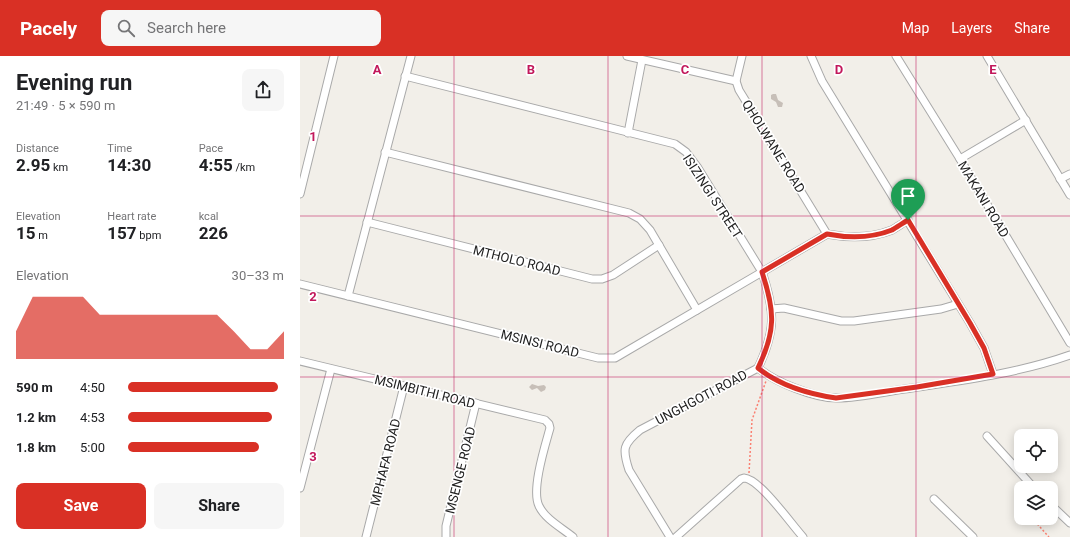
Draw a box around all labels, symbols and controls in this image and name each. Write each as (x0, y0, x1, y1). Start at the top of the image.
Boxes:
search box (101, 10, 381, 46)
text: Pacely (20, 17, 77, 40)
icon: search (115, 17, 137, 39)
text: Search here (147, 19, 226, 37)
text: Map (902, 20, 929, 36)
text: Layers (951, 20, 992, 36)
text: Share (1014, 20, 1050, 36)
text: A (373, 62, 382, 77)
text: B (527, 62, 535, 77)
text: C (681, 62, 690, 77)
text: D (835, 62, 843, 77)
text: E (989, 62, 997, 77)
button: share (242, 69, 284, 111)
text: Evening run (16, 70, 132, 95)
street label: QHOLWANE ROAD (739, 97, 808, 195)
text: 21:49 · 5 × 590 m (16, 98, 115, 113)
text: 1 (309, 129, 317, 144)
text: Distance (16, 142, 59, 155)
text: Time (107, 142, 132, 155)
text: Pace (199, 142, 223, 155)
street label: ISIZINGI STREET (680, 151, 745, 241)
text: 2.95 (16, 155, 50, 175)
text: 14:30 (107, 155, 151, 175)
text: 4:55 (199, 155, 233, 175)
street label: MAKANI ROAD (955, 158, 1012, 240)
text: km (50, 161, 68, 174)
text: /km (233, 161, 255, 174)
pin (891, 179, 925, 220)
icon: arrive (897, 185, 919, 207)
text: Elevation (16, 210, 61, 223)
text: Heart rate (107, 210, 156, 223)
text: kcal (199, 210, 219, 223)
text: 15 (16, 223, 36, 243)
text: 157 (107, 223, 137, 243)
text: 226 (199, 223, 228, 243)
text: m (36, 229, 48, 242)
text: bpm (137, 229, 161, 242)
street label: MTHOLO ROAD (472, 242, 562, 279)
text: Elevation (16, 268, 69, 283)
text: 30–33 m (232, 268, 284, 283)
text: 2 (309, 289, 317, 304)
street label: MSINSI ROAD (499, 327, 581, 360)
street label: UNGHGOTI ROAD (653, 367, 750, 428)
street label: MSIMBITHI ROAD (373, 372, 477, 411)
text: 590 m (16, 380, 53, 395)
text: 4:50 (80, 380, 105, 395)
text: 1.2 km (16, 410, 56, 425)
text: 4:53 (80, 410, 105, 425)
street label: MPHAFA ROAD (367, 417, 404, 507)
street label: MSENGE ROAD (442, 425, 479, 515)
map controls (1014, 429, 1058, 525)
button: locate (1014, 429, 1058, 473)
text: 1.8 km (16, 440, 56, 455)
text: 5:00 (80, 440, 105, 455)
text: 3 (309, 449, 317, 464)
button: layers (1014, 481, 1058, 525)
button: Save (16, 483, 146, 529)
button: Share (154, 483, 284, 529)

